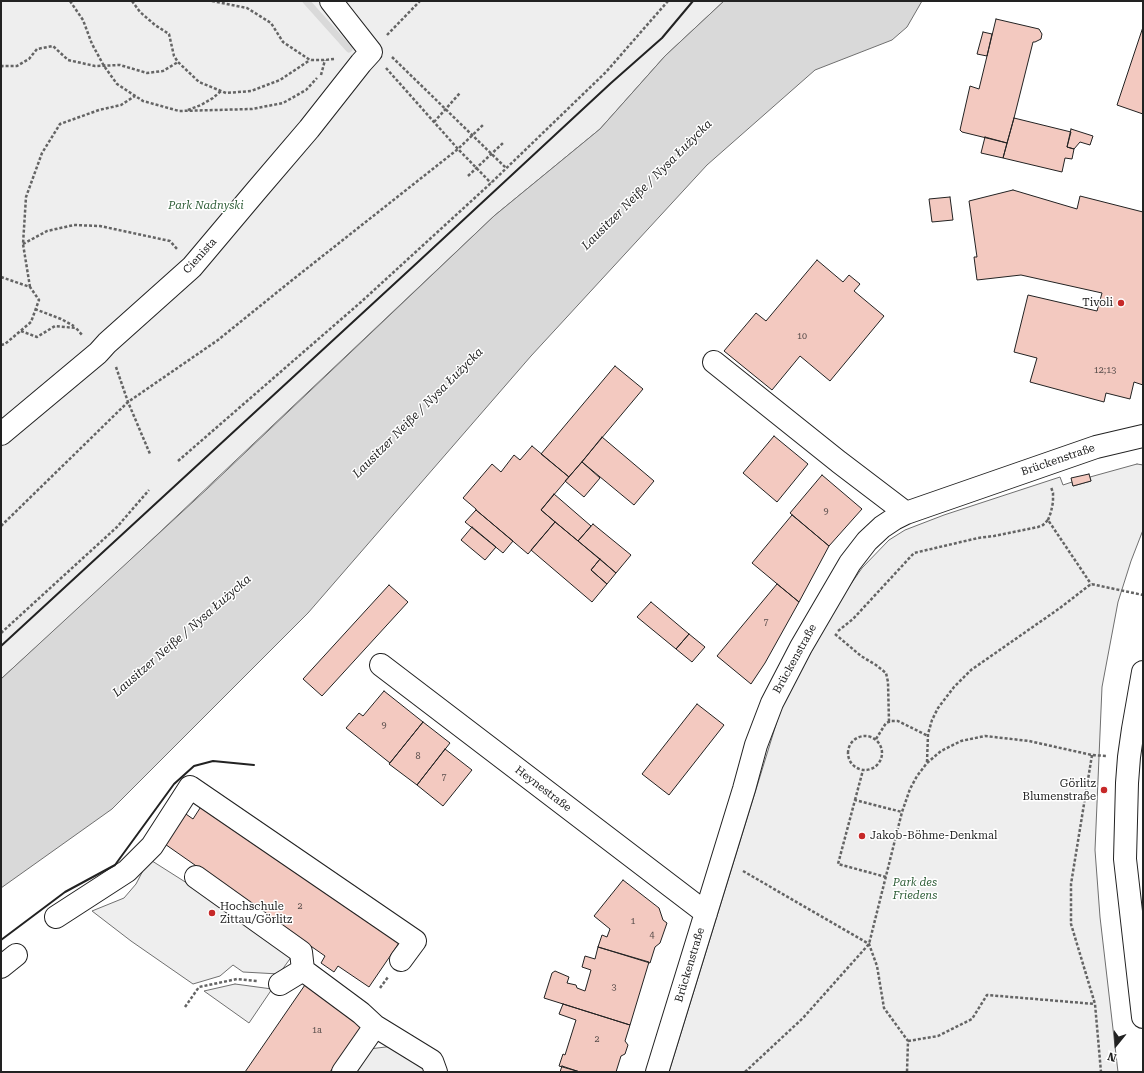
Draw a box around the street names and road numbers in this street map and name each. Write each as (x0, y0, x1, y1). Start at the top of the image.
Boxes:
street label: Cienista (181, 235, 219, 277)
street label: Brückenstraße (1019, 441, 1097, 479)
street label: Brückenstraße (770, 622, 820, 696)
street label: Heynestraße (512, 764, 574, 814)
street label: Brückenstraße (672, 926, 708, 1004)

